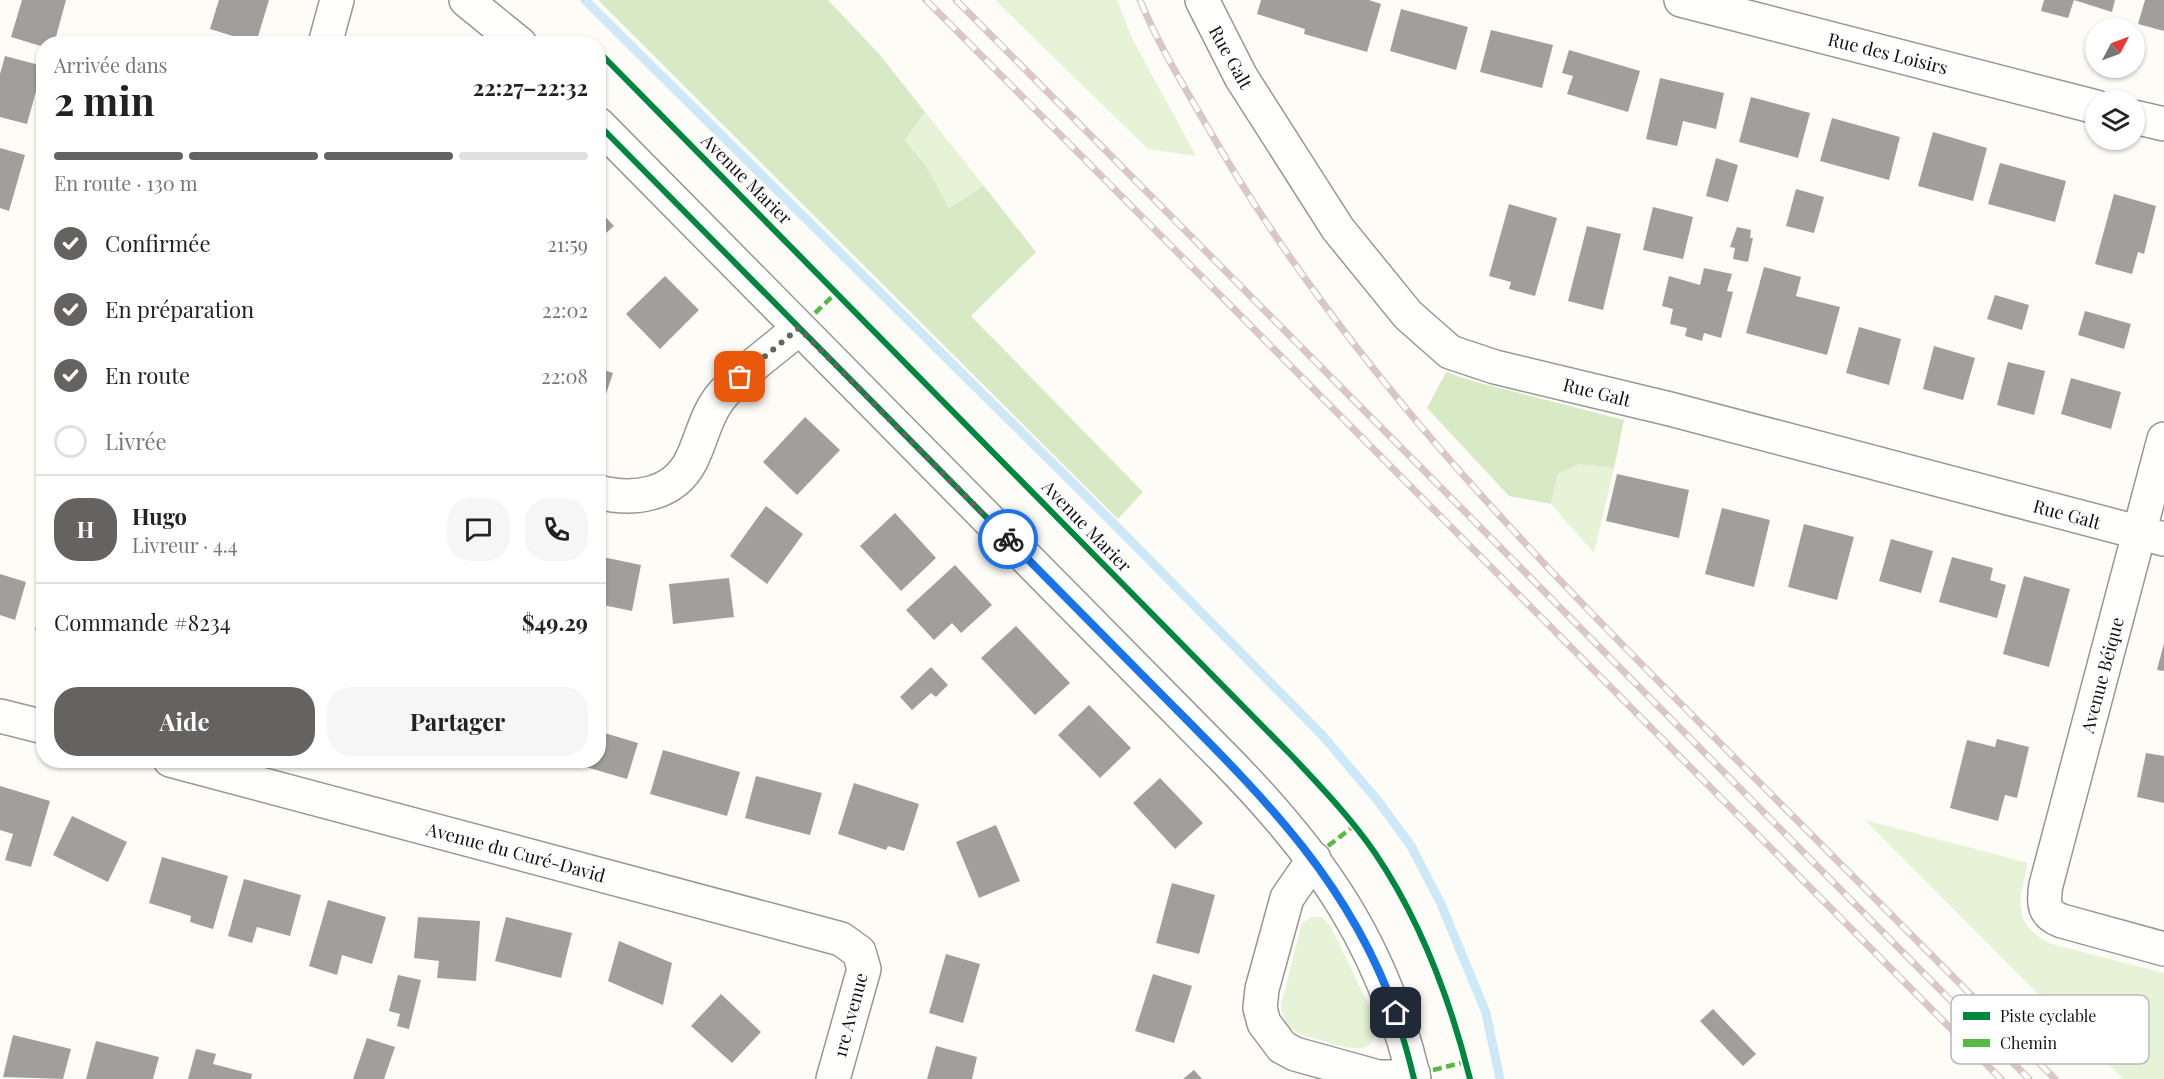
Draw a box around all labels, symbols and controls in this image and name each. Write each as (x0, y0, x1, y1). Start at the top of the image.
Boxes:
north arrow (2085, 18, 2145, 78)
map controls (2085, 18, 2145, 150)
street label: Rue Galt (1204, 21, 1258, 93)
street label: Rue des Loisirs (1825, 26, 1951, 80)
text: Arrivée dans (54, 51, 168, 78)
text: 22:27–22:32 (473, 72, 588, 102)
text: 2 min (54, 74, 155, 126)
button: layers (2085, 90, 2145, 150)
street label: Avenue Marier (696, 128, 798, 230)
text: En route · 130 m (54, 169, 197, 196)
icon: check (54, 227, 87, 260)
text: Confirmée (105, 228, 211, 258)
text: 21:59 (547, 230, 588, 257)
icon: check (54, 293, 87, 326)
text: En préparation (105, 294, 254, 324)
text: 22:02 (542, 296, 588, 323)
pin (714, 351, 765, 402)
icon: check (54, 359, 87, 392)
text: En route (105, 360, 190, 390)
icon: bag (723, 360, 756, 393)
text: 22:08 (541, 362, 588, 389)
street label: Rue Galt (1561, 372, 1634, 412)
text: Livrée (105, 426, 167, 456)
street label: Avenue Marier (1036, 474, 1137, 577)
street label: Rue Galt (2031, 494, 2104, 535)
button: chat (447, 498, 510, 561)
button: phone (525, 498, 588, 561)
text: Hugo (132, 501, 187, 531)
courier (978, 509, 1038, 569)
text: H (77, 514, 94, 544)
icon: bike (992, 523, 1025, 556)
text: Livreur · 4.4 (132, 531, 238, 558)
text: Commande #8234 (54, 607, 231, 637)
text: $49.29 (522, 607, 588, 637)
street label: Avenue Béique (2075, 614, 2129, 737)
button: Aide (54, 687, 315, 756)
button: Partager (327, 687, 588, 756)
street label: Avenue du Curé-David (423, 816, 609, 888)
street label: 1re Avenue (827, 970, 873, 1060)
pin (1370, 987, 1421, 1038)
legend (1951, 995, 2149, 1064)
icon: home (1379, 996, 1412, 1029)
text: Piste cyclable (2000, 1005, 2096, 1026)
text: Chemin (2000, 1032, 2057, 1053)

